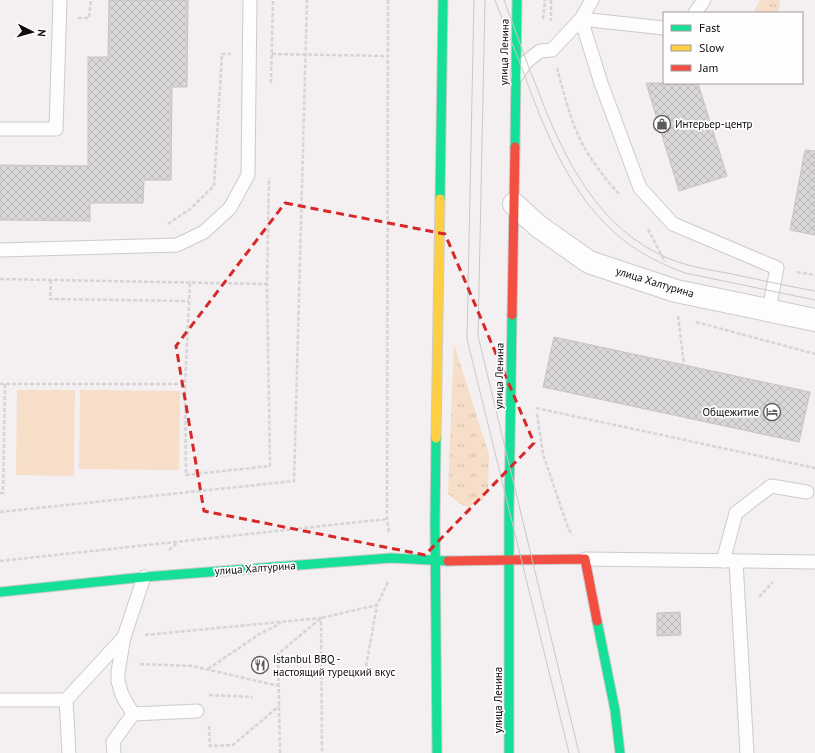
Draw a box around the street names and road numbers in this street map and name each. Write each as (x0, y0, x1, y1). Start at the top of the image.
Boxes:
street label: улица Ленина (496, 19, 512, 85)
street label: улица Халтурина (614, 263, 696, 301)
street label: улица Ленина (491, 343, 507, 409)
street label: улица Халтурина (214, 558, 296, 578)
street label: улица Ленина (491, 667, 505, 733)

